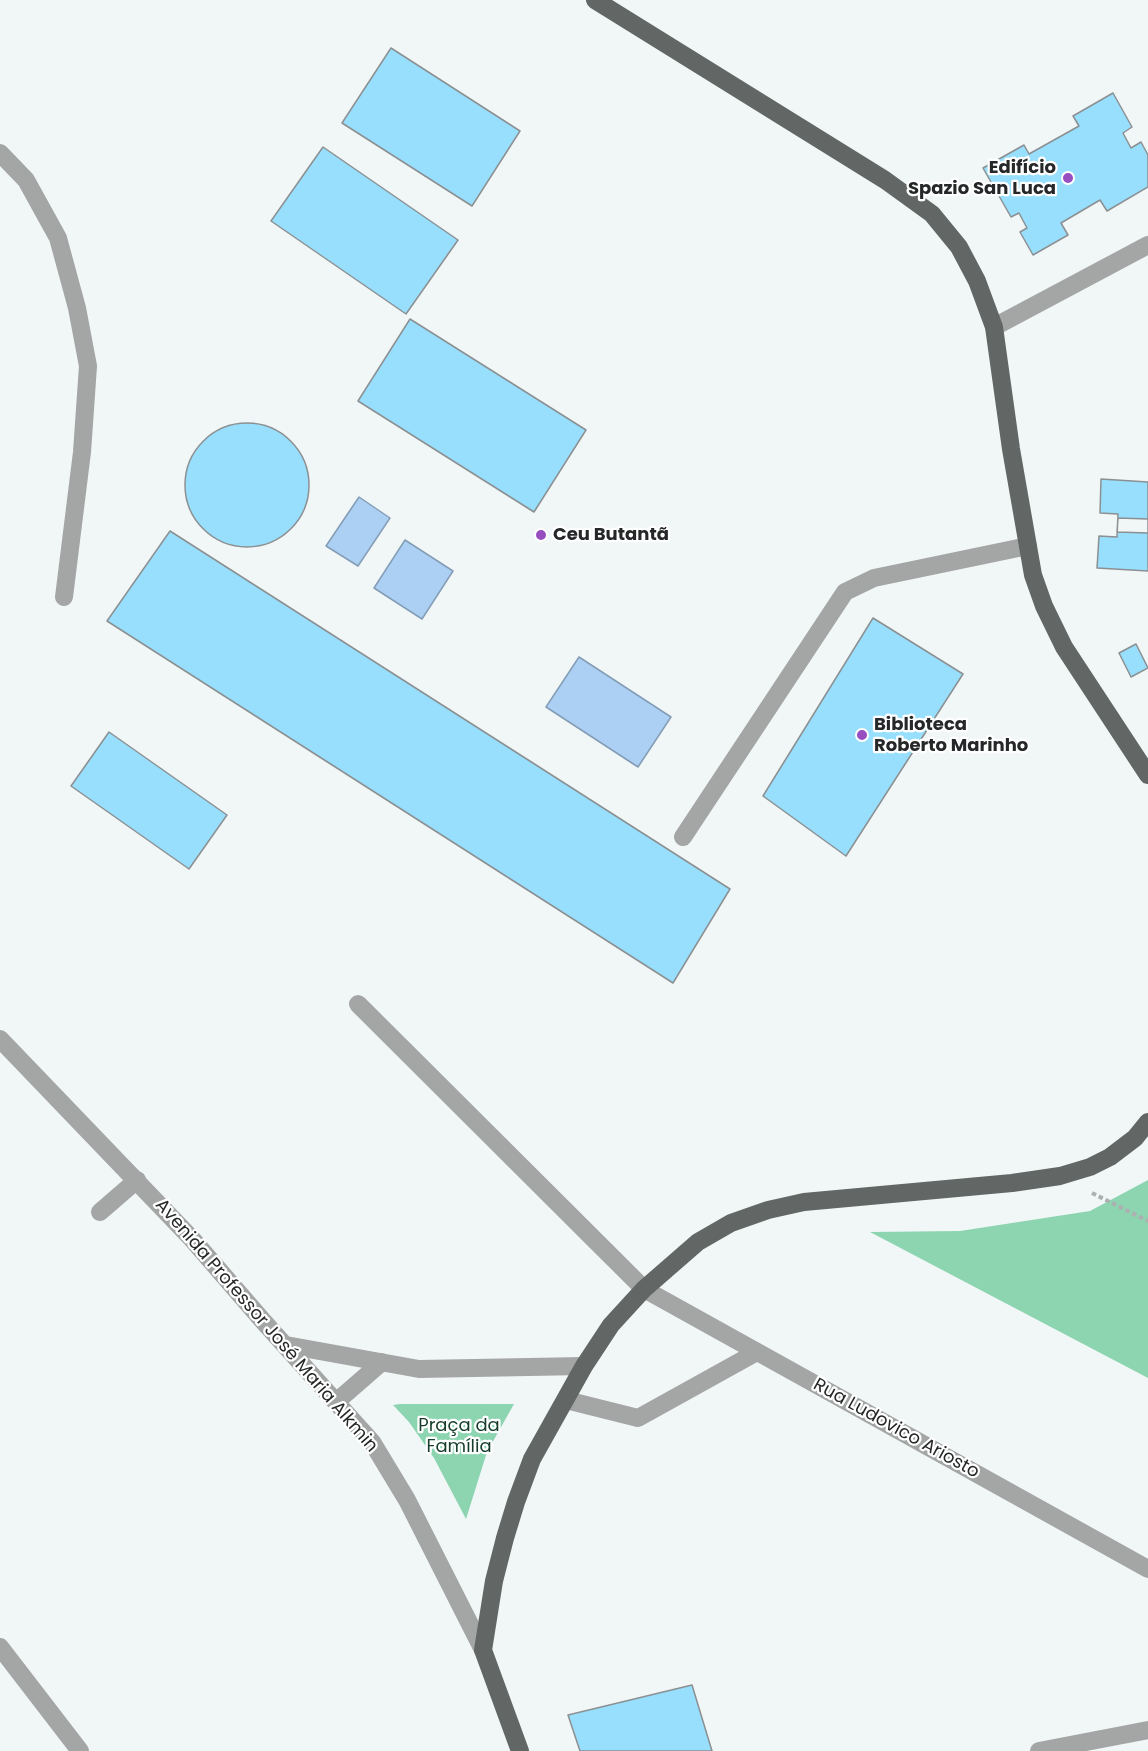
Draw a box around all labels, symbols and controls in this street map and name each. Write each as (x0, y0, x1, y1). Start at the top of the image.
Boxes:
place label: Edifício Spazio San Luca (908, 157, 1056, 200)
marker: Edifício Spazio San Luca (1061, 171, 1075, 185)
place label: Ceu Butantã (553, 524, 669, 546)
marker: Ceu Butantã (534, 528, 548, 542)
place label: Biblioteca Roberto Marinho (874, 714, 1028, 756)
marker: Biblioteca Roberto Marinho (855, 728, 869, 742)
street label: Avenida Professor José Maria Alkmin (150, 1195, 382, 1457)
street label: Rua Ludovico Ariosto (809, 1374, 983, 1484)
park label: Praça da Família (418, 1415, 500, 1458)

